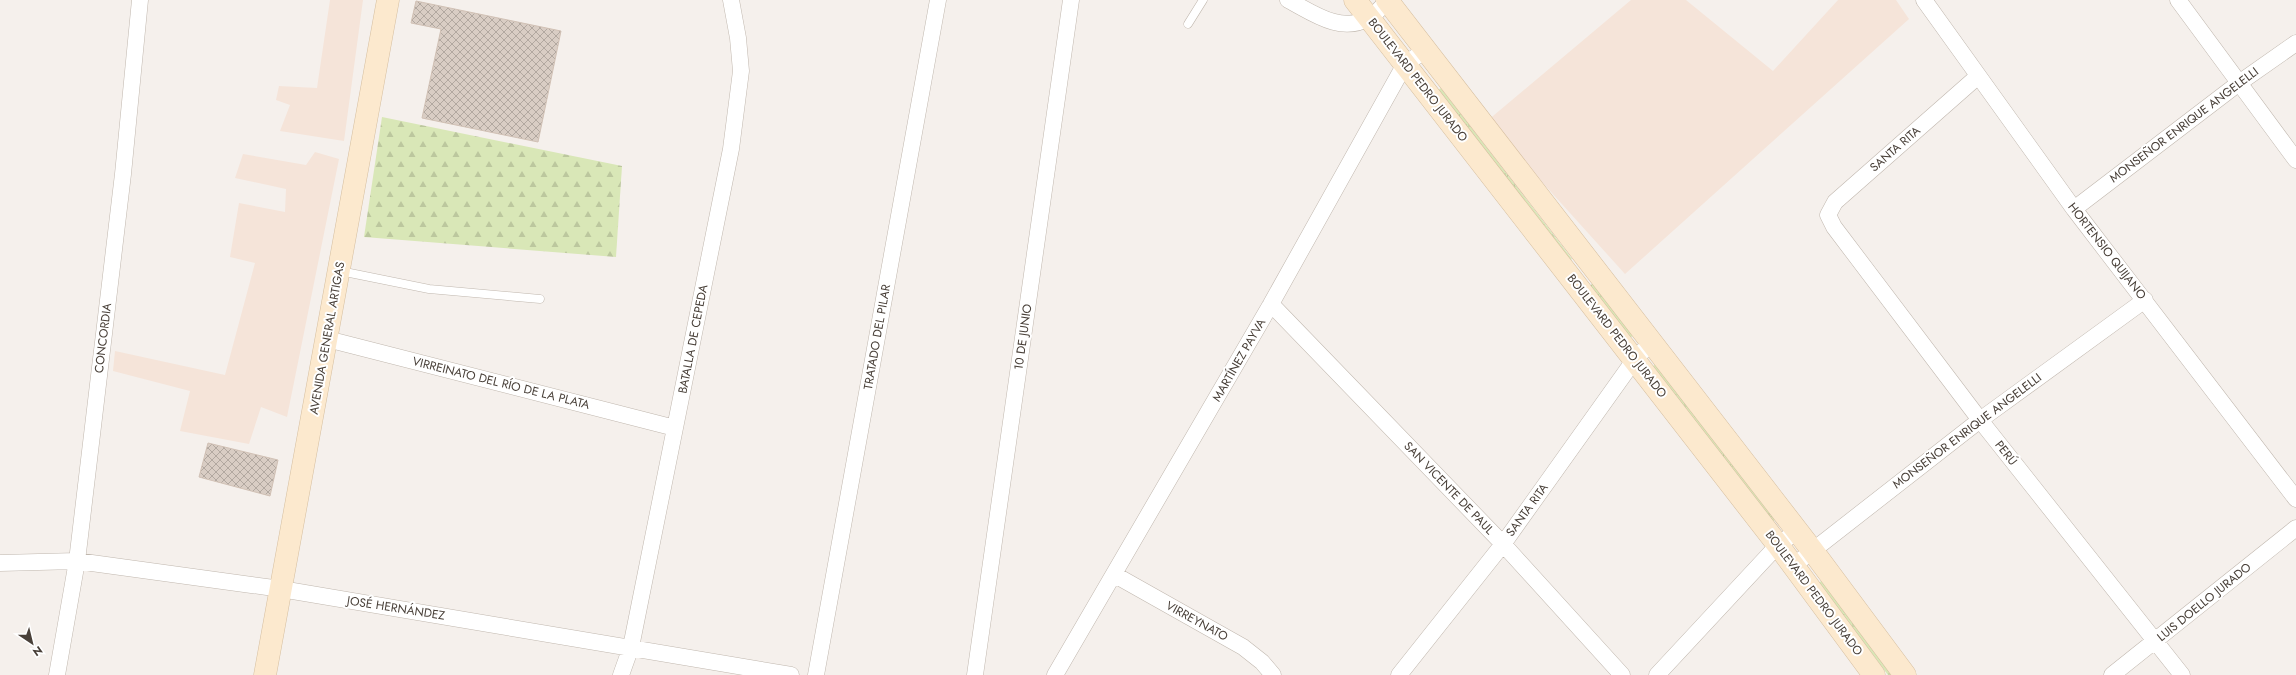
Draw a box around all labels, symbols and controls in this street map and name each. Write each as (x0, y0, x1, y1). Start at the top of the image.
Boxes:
street label: BOULEVARD PEDRO JURADO (1364, 14, 1472, 146)
street label: MONSEÑOR ENRIQUE ANGELELLI (2106, 63, 2262, 187)
street label: SANTA RITA (1866, 122, 1924, 176)
street label: HORTENSIO QUIJANO (2063, 199, 2151, 303)
street label: AVENIDA GENERAL ARTIGAS (305, 260, 349, 416)
street label: BOULEVARD PEDRO JURADO (1563, 270, 1671, 402)
street label: BATALLA DE CEPEDA (674, 283, 712, 395)
street label: TRATADO DEL PILAR (859, 283, 895, 391)
street label: CONCORDIA (90, 302, 116, 374)
street label: 10 DE JUNIO (1009, 303, 1037, 371)
street label: MARTÍNEZ PAYVA (1208, 315, 1270, 405)
street label: VIRREINATO DEL RÍO DE LA PLATA (410, 352, 592, 414)
street label: MONSEÑOR ENRIQUE ANGELELLI (1889, 369, 2045, 493)
street label: SAN VICENTE DE PAUL (1400, 437, 1499, 539)
street label: PERÚ (1990, 437, 2022, 469)
street label: SANTA RITA (1502, 480, 1552, 540)
street label: BOULEVARD PEDRO JURADO (1761, 527, 1867, 659)
street label: LUIS DOELLO JURADO (2153, 558, 2255, 646)
street label: JOSÉ HERNÁNDEZ (344, 591, 447, 625)
street label: VIRREYNATO (1163, 597, 1231, 645)
north arrow (12, 623, 52, 663)
text: N (30, 642, 46, 660)

